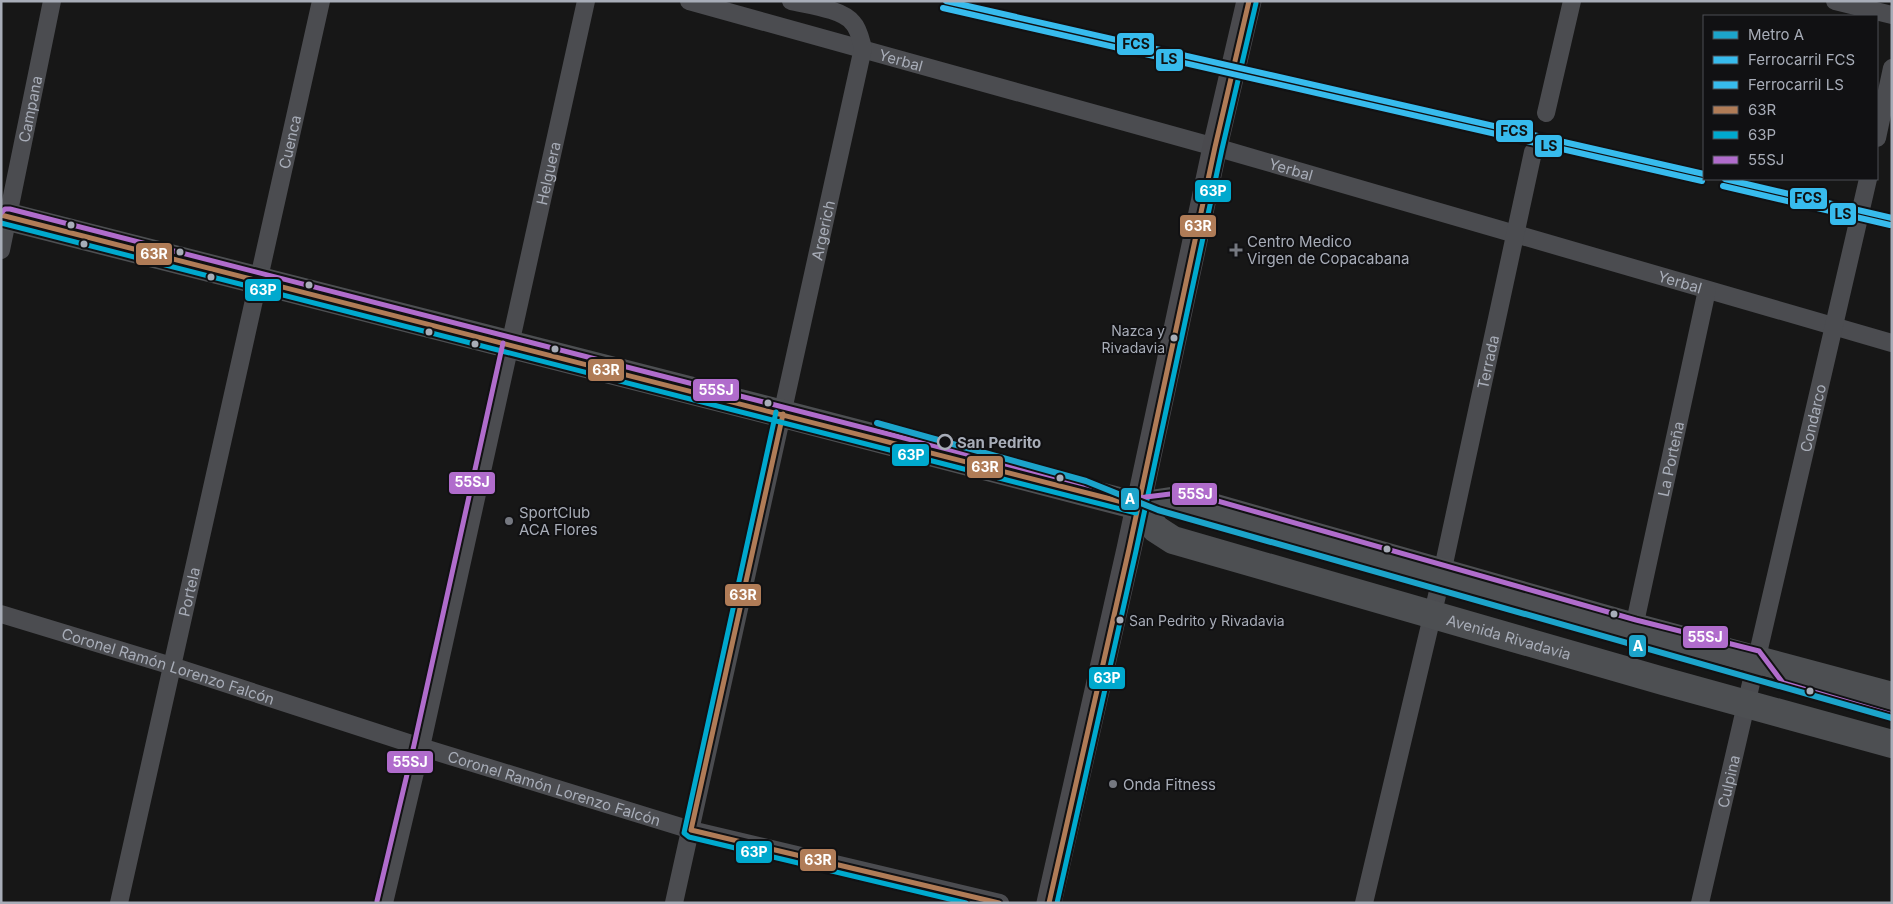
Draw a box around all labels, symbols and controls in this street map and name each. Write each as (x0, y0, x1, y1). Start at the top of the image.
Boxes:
legend (1703, 15, 1878, 180)
text: Metro A (1748, 25, 1804, 44)
line badge: FCS (1116, 32, 1155, 56)
text: FCS (1122, 35, 1150, 52)
street label: Yerbal (877, 45, 925, 75)
line badge: LS (1155, 48, 1184, 72)
text: LS (1160, 50, 1178, 67)
text: Ferrocarril FCS (1748, 50, 1855, 69)
street label: Campana (14, 74, 46, 144)
text: Ferrocarril LS (1748, 75, 1844, 94)
text: 63R (1748, 100, 1777, 119)
street label: Cuenca (274, 113, 305, 171)
line badge: FCS (1495, 119, 1534, 143)
text: FCS (1500, 122, 1528, 139)
text: 63P (1748, 125, 1776, 144)
line badge: LS (1534, 134, 1563, 158)
text: LS (1540, 137, 1558, 154)
street label: Helguera (532, 140, 564, 207)
text: 55SJ (1748, 150, 1784, 169)
street label: Yerbal (1267, 154, 1315, 184)
line badge: 63P (1194, 179, 1232, 203)
text: 63P (1199, 182, 1227, 199)
line badge: FCS (1789, 187, 1828, 210)
text: FCS (1794, 189, 1822, 206)
street label: Argerich (807, 199, 839, 262)
line badge: LS (1829, 202, 1857, 226)
text: LS (1834, 205, 1852, 222)
line badge: 63R (1179, 214, 1217, 238)
text: 63R (1184, 217, 1212, 234)
unlabelled marker (66, 220, 76, 230)
place label: Centro Medico Virgen de Copacabana (1247, 232, 1409, 268)
unlabelled marker (79, 239, 89, 249)
line badge: 63R (135, 242, 173, 266)
marker: Centro Medico Virgen de Copacabana (1229, 243, 1243, 257)
text: 63R (140, 245, 168, 262)
unlabelled marker (175, 247, 185, 257)
street label: Yerbal (1656, 266, 1704, 297)
unlabelled marker (206, 272, 216, 282)
line badge: 63P (244, 278, 282, 302)
unlabelled marker (304, 280, 314, 290)
text: 63P (249, 281, 277, 298)
place label: Nazca y Rivadavia (1102, 322, 1165, 356)
unlabelled marker (424, 327, 434, 337)
marker: Nazca y Rivadavia (1169, 333, 1179, 343)
street label: Terrada (1473, 333, 1503, 391)
unlabelled marker (470, 339, 480, 349)
unlabelled marker (550, 344, 560, 354)
line badge: 63R (587, 358, 625, 382)
text: 63R (592, 361, 620, 378)
line badge: 55SJ (692, 378, 740, 402)
text: 55SJ (698, 381, 734, 398)
street label: Condarco (1795, 382, 1830, 454)
unlabelled marker (763, 398, 773, 408)
street label: La Porteña (1653, 420, 1688, 498)
place label: San Pedrito (957, 433, 1041, 452)
marker: San Pedrito (937, 434, 953, 450)
line badge: 63P (891, 443, 930, 467)
text: 63P (897, 446, 925, 463)
line badge: 63R (966, 455, 1004, 479)
text: 63R (971, 458, 999, 475)
line badge: 55SJ (448, 471, 496, 495)
text: 55SJ (454, 473, 490, 490)
unlabelled marker (1055, 473, 1065, 483)
line badge: 55SJ (1171, 482, 1218, 506)
text: 55SJ (1177, 485, 1213, 502)
line badge: A (1120, 487, 1140, 511)
text: A (1125, 490, 1136, 507)
place label: SportClub ACA Flores (519, 503, 598, 539)
marker: SportClub ACA Flores (503, 515, 515, 527)
unlabelled marker (1382, 544, 1392, 554)
street label: Portela (174, 565, 203, 618)
line badge: 63R (724, 583, 762, 607)
text: 63R (729, 586, 757, 603)
unlabelled marker (1609, 609, 1619, 619)
street label: Avenida Rivadavia (1444, 610, 1573, 664)
place label: San Pedrito y Rivadavia (1129, 612, 1285, 629)
marker: San Pedrito y Rivadavia (1115, 615, 1125, 625)
street label: Coronel Ramón Lorenzo Falcón (59, 624, 277, 708)
line badge: 55SJ (1682, 625, 1729, 649)
text: 55SJ (1687, 628, 1723, 645)
line badge: A (1628, 634, 1647, 658)
text: A (1633, 637, 1644, 654)
line badge: 63P (1088, 666, 1126, 690)
text: 63P (1093, 669, 1121, 686)
unlabelled marker (1805, 686, 1815, 696)
street label: Coronel Ramón Lorenzo Falcón (445, 746, 663, 830)
line badge: 55SJ (386, 750, 434, 774)
text: 55SJ (392, 753, 428, 770)
street label: Culpina (1713, 753, 1744, 810)
place label: Onda Fitness (1123, 775, 1216, 794)
marker: Onda Fitness (1107, 778, 1119, 790)
line badge: 63P (735, 840, 773, 864)
text: 63P (740, 843, 768, 860)
line badge: 63R (799, 848, 837, 872)
text: 63R (804, 851, 832, 868)

